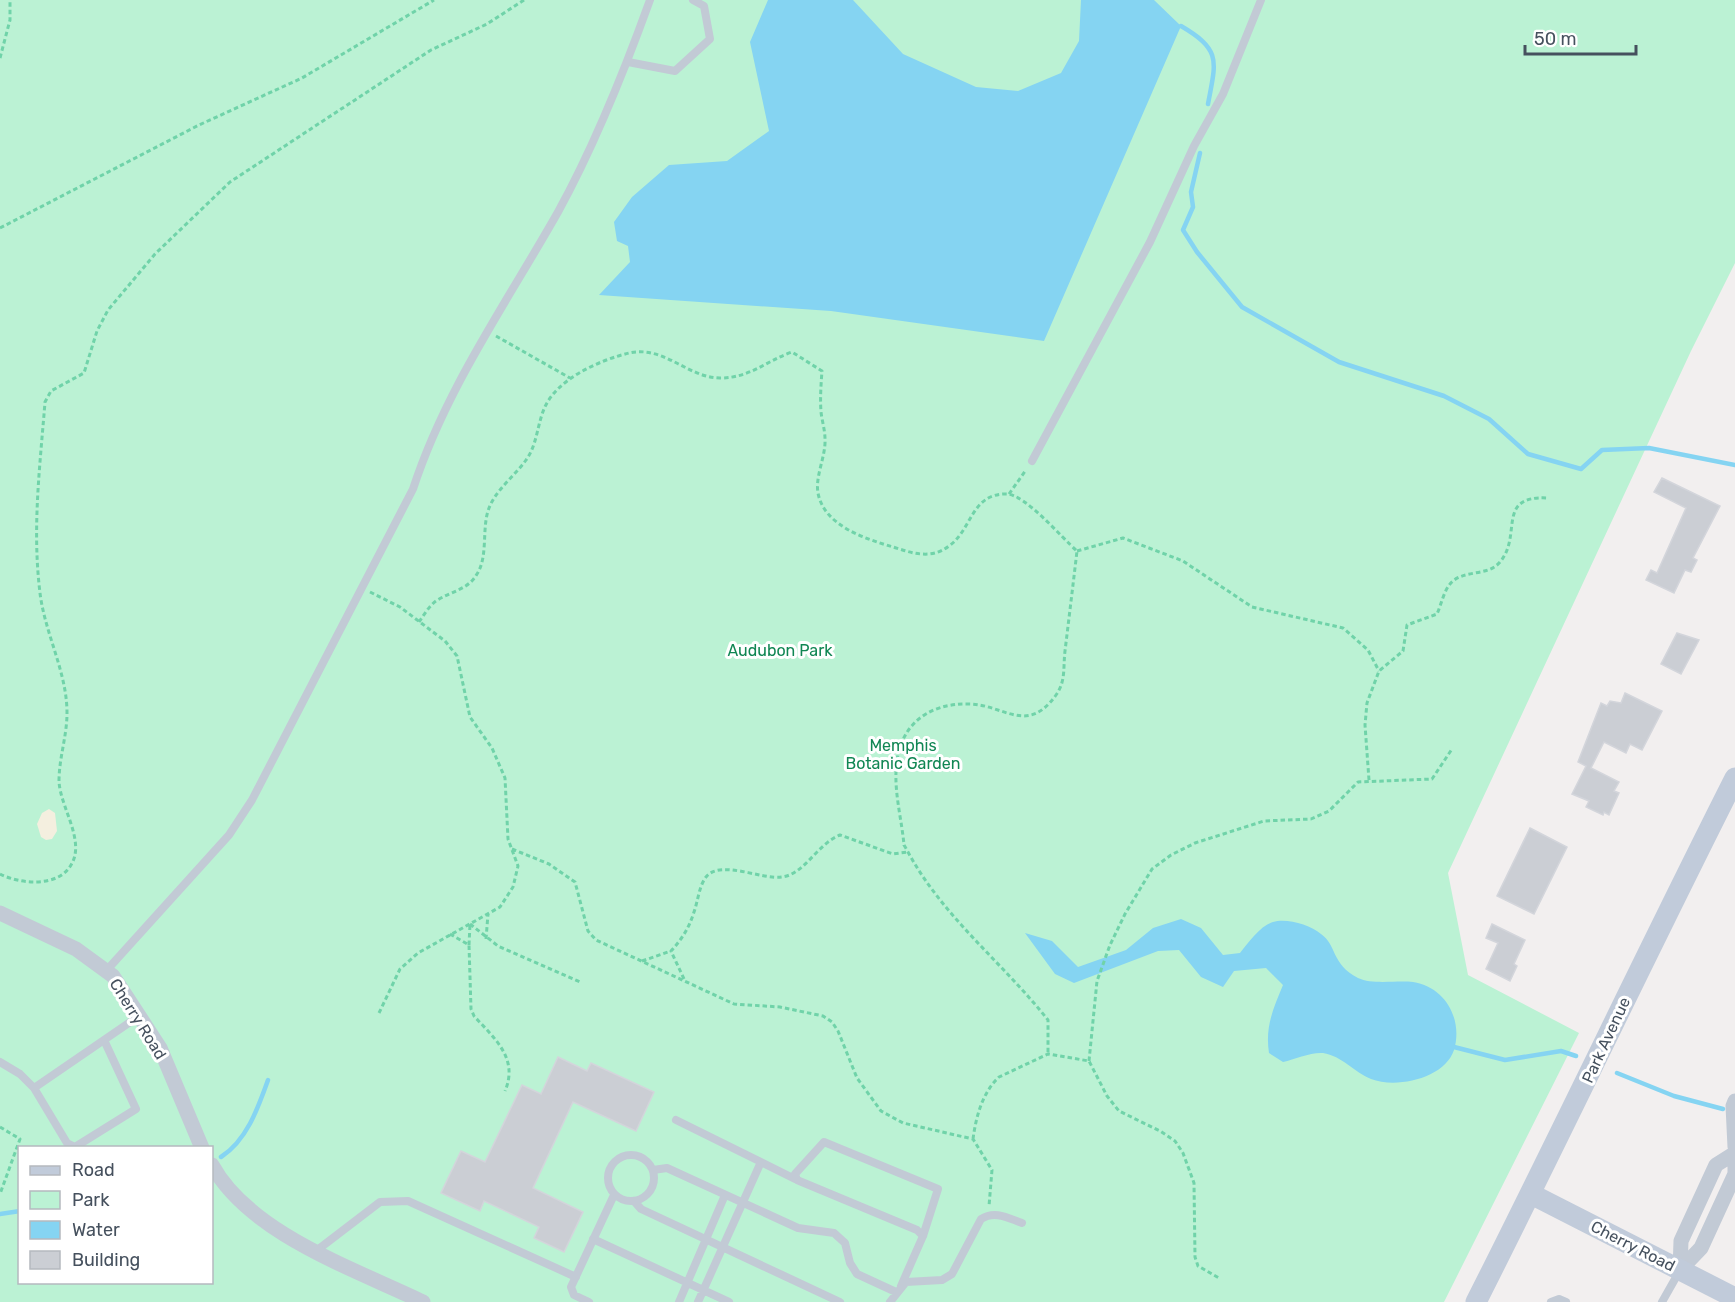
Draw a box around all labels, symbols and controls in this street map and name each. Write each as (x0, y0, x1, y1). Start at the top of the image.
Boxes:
scale bar (1525, 18, 1636, 56)
text: 50 m (1534, 28, 1577, 50)
park label: Audubon Park (727, 641, 833, 660)
park label: Memphis Botanic Garden (845, 736, 961, 773)
street label: Cherry Road (106, 975, 170, 1063)
street label: Park Avenue (1578, 994, 1634, 1086)
legend (18, 1146, 213, 1284)
text: Road (72, 1159, 115, 1181)
text: Park (72, 1189, 110, 1211)
street label: Cherry Road (1588, 1217, 1678, 1275)
text: Water (72, 1219, 120, 1241)
text: Building (72, 1249, 140, 1271)

